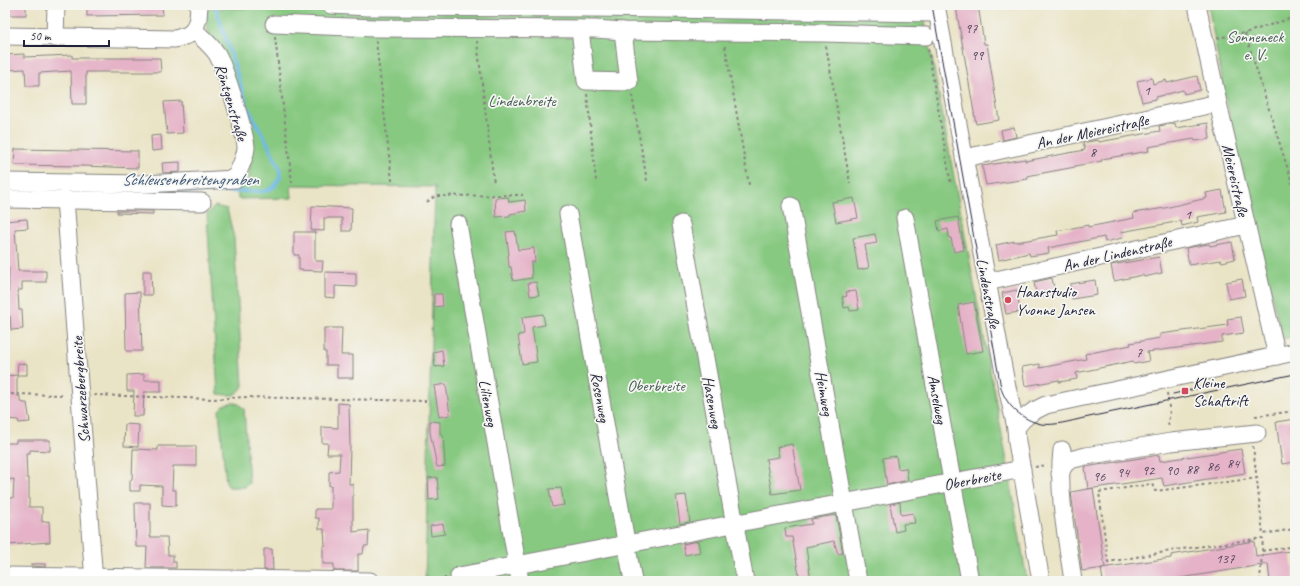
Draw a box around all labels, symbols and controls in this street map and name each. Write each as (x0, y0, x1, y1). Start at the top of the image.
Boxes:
house number: 97 (965, 20, 978, 37)
scale bar (24, 22, 109, 48)
park label: Sonneneck e. V. (1227, 27, 1285, 65)
text: 50 m (30, 28, 52, 44)
house number: 99 (971, 47, 985, 64)
street label: Röntgenstraße (210, 61, 253, 145)
house number: 1 (1144, 82, 1151, 99)
park label: Lindenbreite (488, 91, 557, 111)
street label: An der Meiereistraße (1034, 110, 1152, 154)
street label: Meiereistraße (1217, 142, 1253, 220)
house number: 8 (1090, 144, 1098, 161)
water label: Schleusenbreitengraben (122, 169, 260, 190)
house number: 1 (1185, 206, 1192, 223)
street label: An der Lindenstraße (1061, 231, 1175, 276)
street label: Lindenstraße (971, 257, 1005, 331)
place label: Haarstudio Yvonne Jansen (1016, 282, 1095, 320)
marker: Haarstudio Yvonne Jansen (1003, 295, 1013, 305)
street label: Schwarzebergbreite (67, 334, 95, 444)
house number: 7 (1136, 344, 1143, 361)
street label: Heimweg (810, 369, 838, 419)
street label: Rosenweg (586, 370, 615, 425)
street label: Amselweg (923, 373, 951, 427)
place label: Kleine Schaftrift (1193, 373, 1249, 411)
street label: Hasenweg (698, 374, 727, 431)
park label: Oberbreite (627, 376, 686, 396)
street label: Lilienweg (474, 378, 502, 429)
marker: Kleine Schaftrift (1180, 386, 1190, 396)
house number: 84 (1227, 455, 1241, 472)
house number: 86 (1207, 458, 1220, 475)
house number: 88 (1186, 461, 1200, 478)
house number: 92 (1142, 462, 1156, 479)
house number: 90 (1166, 462, 1180, 479)
street label: Oberbreite (942, 464, 1004, 495)
house number: 94 (1117, 464, 1131, 481)
house number: 96 (1093, 468, 1106, 485)
house number: 137 (1216, 550, 1235, 567)

